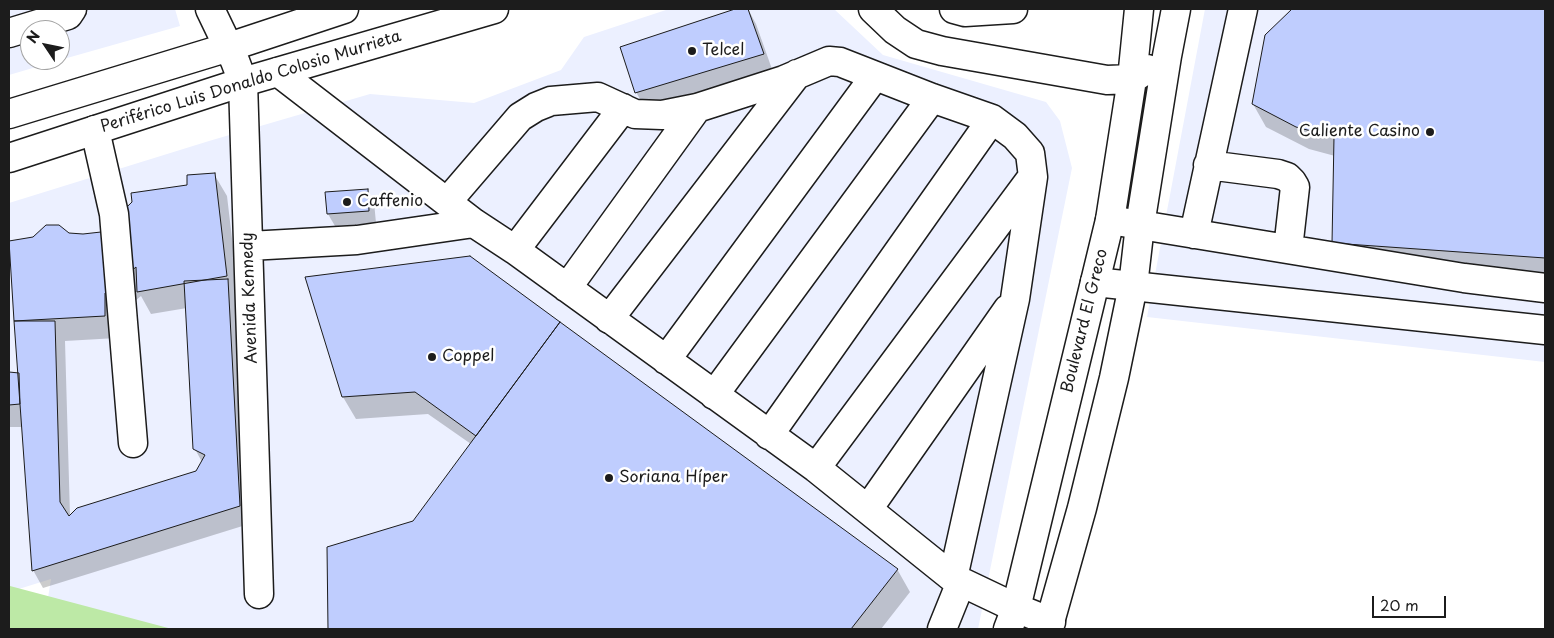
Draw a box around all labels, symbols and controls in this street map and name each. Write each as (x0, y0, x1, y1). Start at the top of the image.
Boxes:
north arrow (20, 20, 70, 70)
text: N (21, 26, 45, 47)
street label: Periférico Luis Donaldo Colosio Murrieta (99, 27, 403, 137)
place label: Telcel (702, 41, 744, 61)
marker: Telcel (686, 45, 698, 57)
place label: Caliente Casino (1299, 122, 1420, 142)
marker: Caliente Casino (1424, 126, 1436, 138)
place label: Caffenio (357, 192, 423, 212)
marker: Caffenio (341, 196, 353, 208)
street label: Avenida Kennedy (238, 232, 262, 364)
street label: Boulevard El Greco (1058, 247, 1112, 395)
place label: Coppel (442, 347, 494, 367)
marker: Coppel (426, 351, 438, 363)
place label: Soriana Híper (619, 468, 728, 488)
marker: Soriana Híper (603, 472, 615, 484)
scale bar (1374, 586, 1448, 618)
text: 20 m (1380, 593, 1419, 616)

